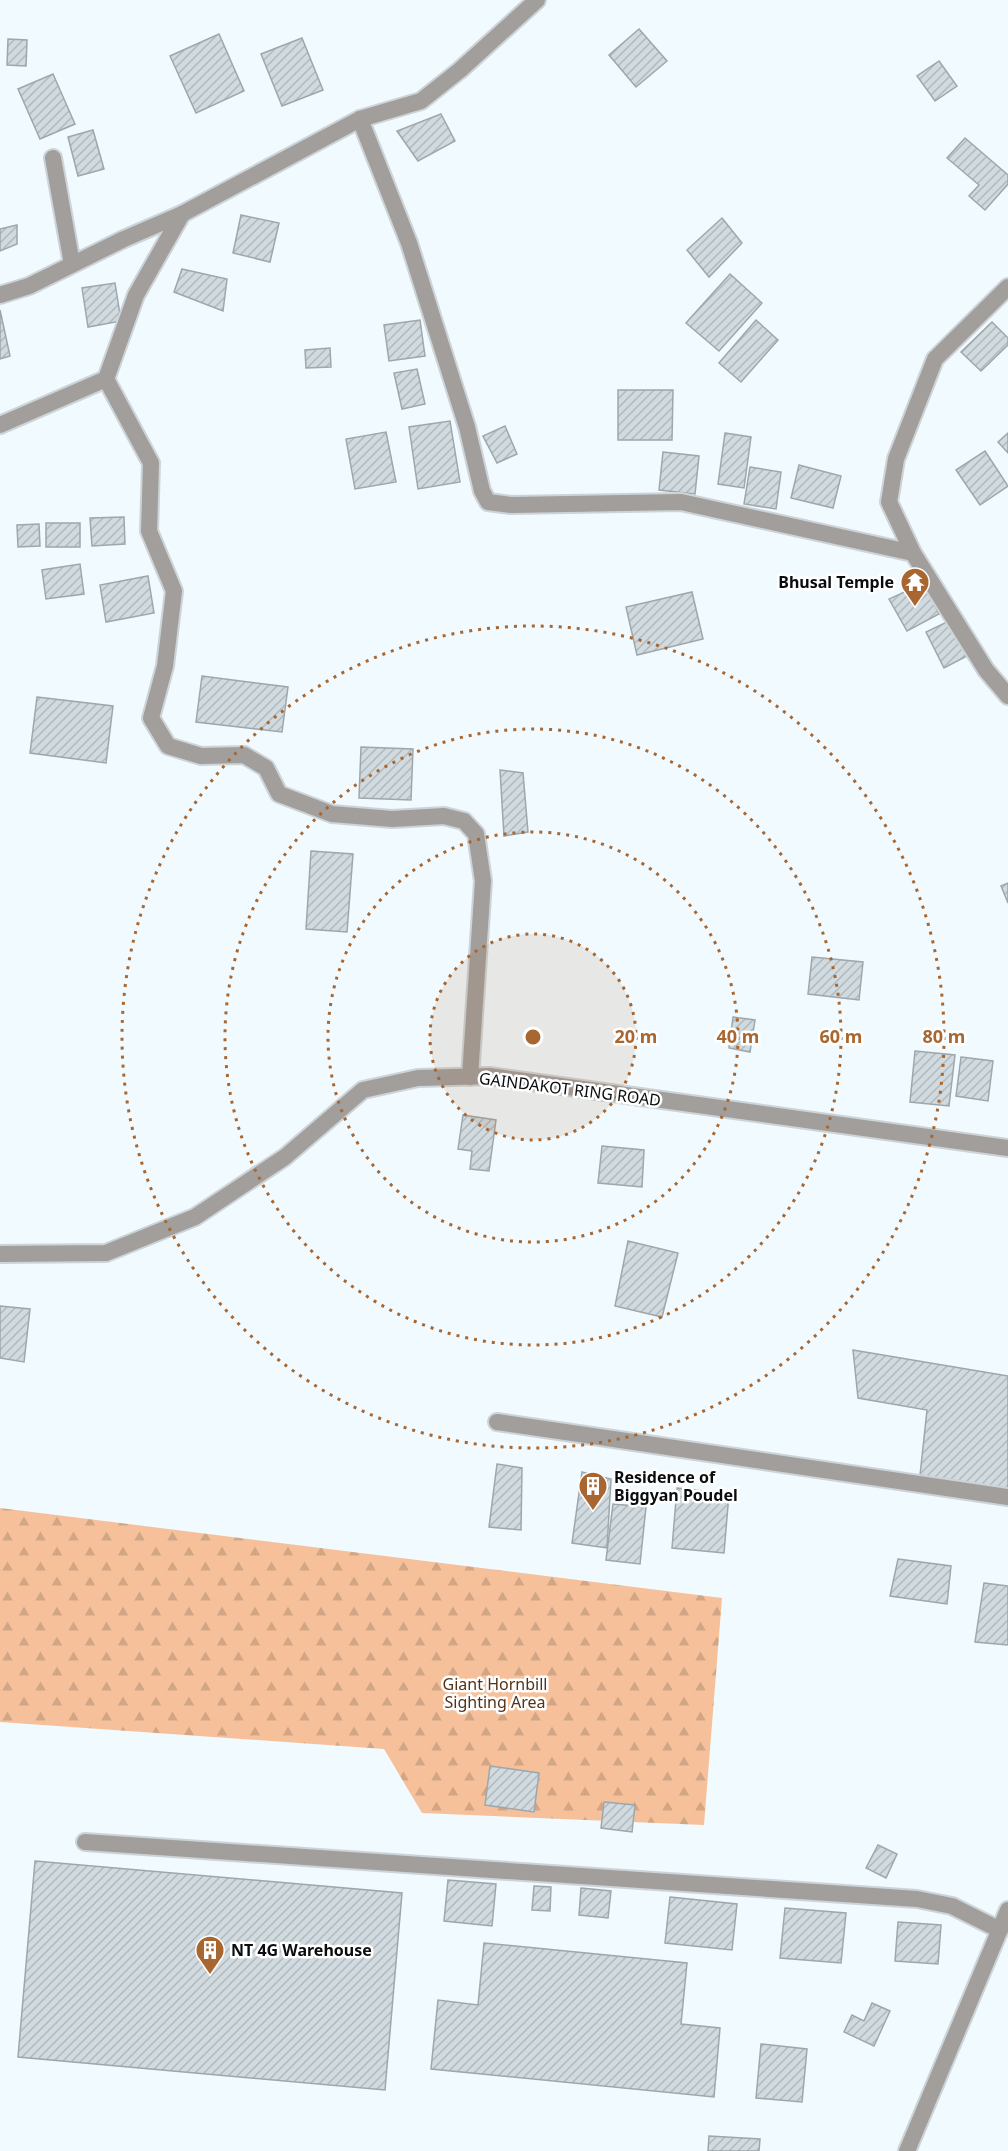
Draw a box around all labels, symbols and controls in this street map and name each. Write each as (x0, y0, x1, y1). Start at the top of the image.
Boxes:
temple icon: Bhusal Temple (899, 566, 931, 608)
place label: Bhusal Temple (778, 571, 894, 593)
text: 20 m (615, 1024, 657, 1048)
text: 40 m (717, 1024, 759, 1048)
text: 60 m (820, 1024, 862, 1048)
text: 80 m (923, 1024, 965, 1048)
centre of rings (523, 1027, 543, 1047)
street label: GAINDAKOT RING ROAD (478, 1067, 662, 1111)
place label: Residence of Biggyan Poudel (614, 1466, 738, 1506)
building icon: Residence of Biggyan Poudel (577, 1470, 609, 1512)
park label: Giant Hornbill Sighting Area (443, 1673, 547, 1713)
building icon: NT 4G Warehouse (194, 1934, 226, 1976)
place label: NT 4G Warehouse (231, 1939, 372, 1961)

